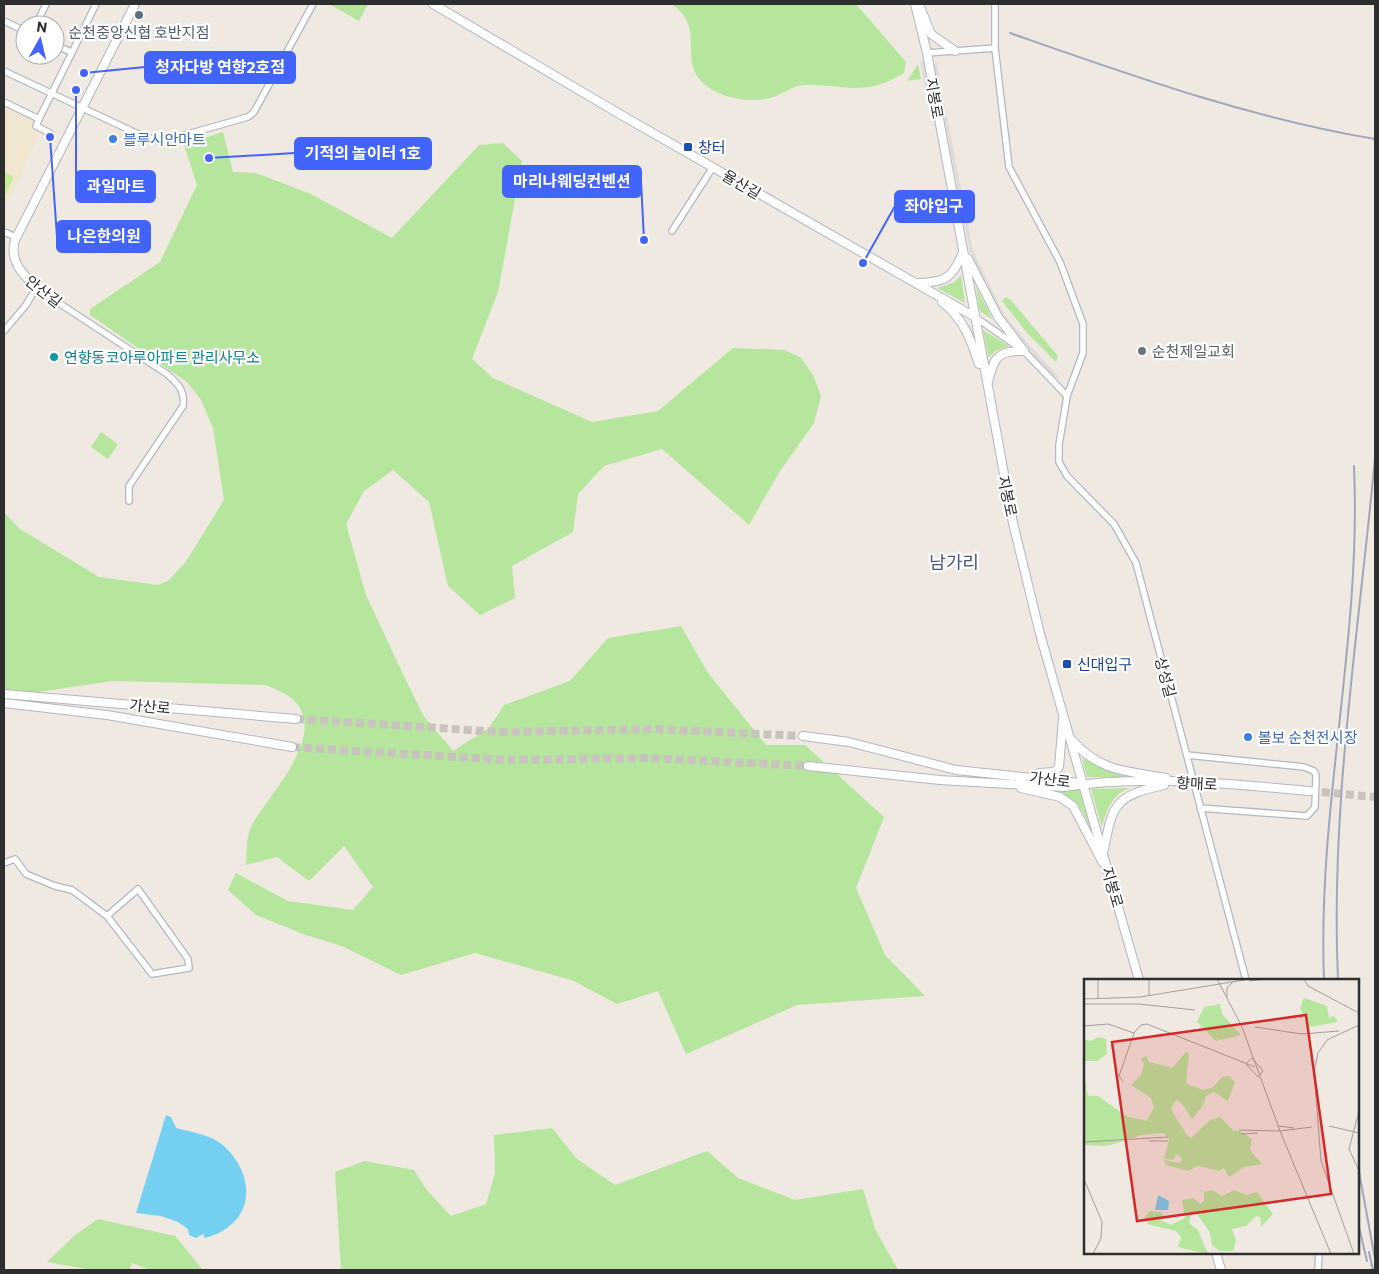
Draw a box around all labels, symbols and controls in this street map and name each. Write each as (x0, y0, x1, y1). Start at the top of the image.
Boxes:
marker: 순천중앙신협 호반지점 (133, 9, 145, 21)
north arrow (15, 15, 65, 65)
text: N (35, 17, 48, 36)
place label: 순천중앙신협 호반지점 (69, 23, 209, 41)
callout: 청자다방 연향2호점 (145, 52, 295, 83)
text: 청자다방 연향2호점 (155, 57, 285, 76)
street label: 지봉로 (923, 76, 947, 120)
place label: 블루시안마트 (123, 130, 206, 148)
marker: 블루시안마트 (107, 133, 119, 145)
callout: 기적의 놀이터 1호 (295, 138, 431, 169)
place label: 창터 (698, 138, 726, 156)
marker: 창터 (682, 141, 694, 153)
text: 기적의 놀이터 1호 (305, 143, 421, 162)
callout: 마리나웨딩컨벤션 (503, 166, 641, 197)
street label: 율산길 (720, 166, 764, 202)
callout: 과일마트 (76, 171, 155, 202)
text: 마리나웨딩컨벤션 (513, 171, 631, 190)
text: 과일마트 (87, 176, 146, 195)
callout: 좌야입구 (895, 191, 974, 222)
text: 좌야입구 (905, 196, 963, 215)
callout: 나은한의원 (57, 221, 150, 252)
text: 나은한의원 (67, 226, 141, 245)
street label: 안산길 (22, 271, 66, 311)
place label: 순천제일교회 (1152, 342, 1235, 360)
marker: 순천제일교회 (1136, 345, 1148, 357)
place label: 연향동코아루아파트 관리사무소 (64, 348, 260, 366)
marker: 연향동코아루아파트 관리사무소 (48, 351, 60, 363)
street label: 지봉로 (995, 474, 1021, 518)
district label: 남가리 (929, 551, 979, 573)
place label: 신대입구 (1077, 655, 1132, 673)
street label: 상성길 (1152, 655, 1180, 699)
marker: 신대입구 (1061, 658, 1073, 670)
street label: 가산로 (129, 695, 171, 717)
place label: 볼보 순천전시장 (1258, 728, 1358, 746)
marker: 볼보 순천전시장 (1242, 731, 1254, 743)
street label: 가산로 (1028, 768, 1072, 790)
street label: 향매로 (1176, 773, 1218, 793)
street label: 지봉로 (1099, 865, 1127, 909)
inset map (1084, 979, 1359, 1254)

